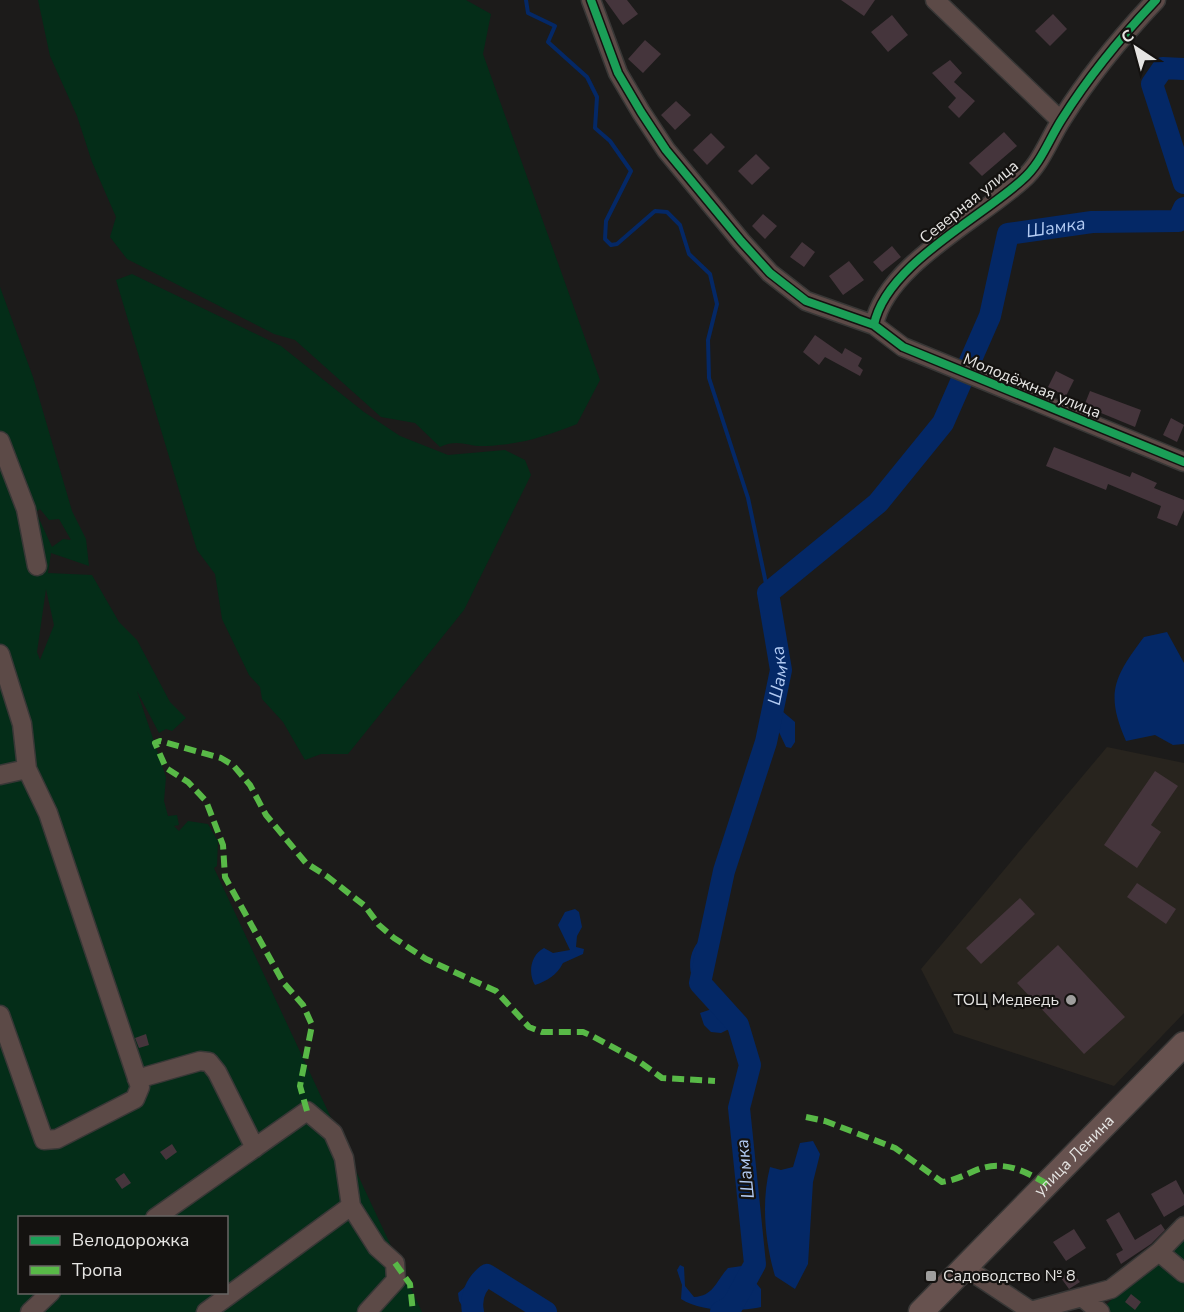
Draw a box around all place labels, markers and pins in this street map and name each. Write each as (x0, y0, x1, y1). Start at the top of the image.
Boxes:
place label: ТОЦ Медведь (954, 989, 1059, 1011)
marker: ТОЦ Медведь (1064, 993, 1078, 1007)
place label: Садоводство № 8 (943, 1265, 1076, 1287)
marker: Садоводство № 8 (924, 1269, 938, 1283)

